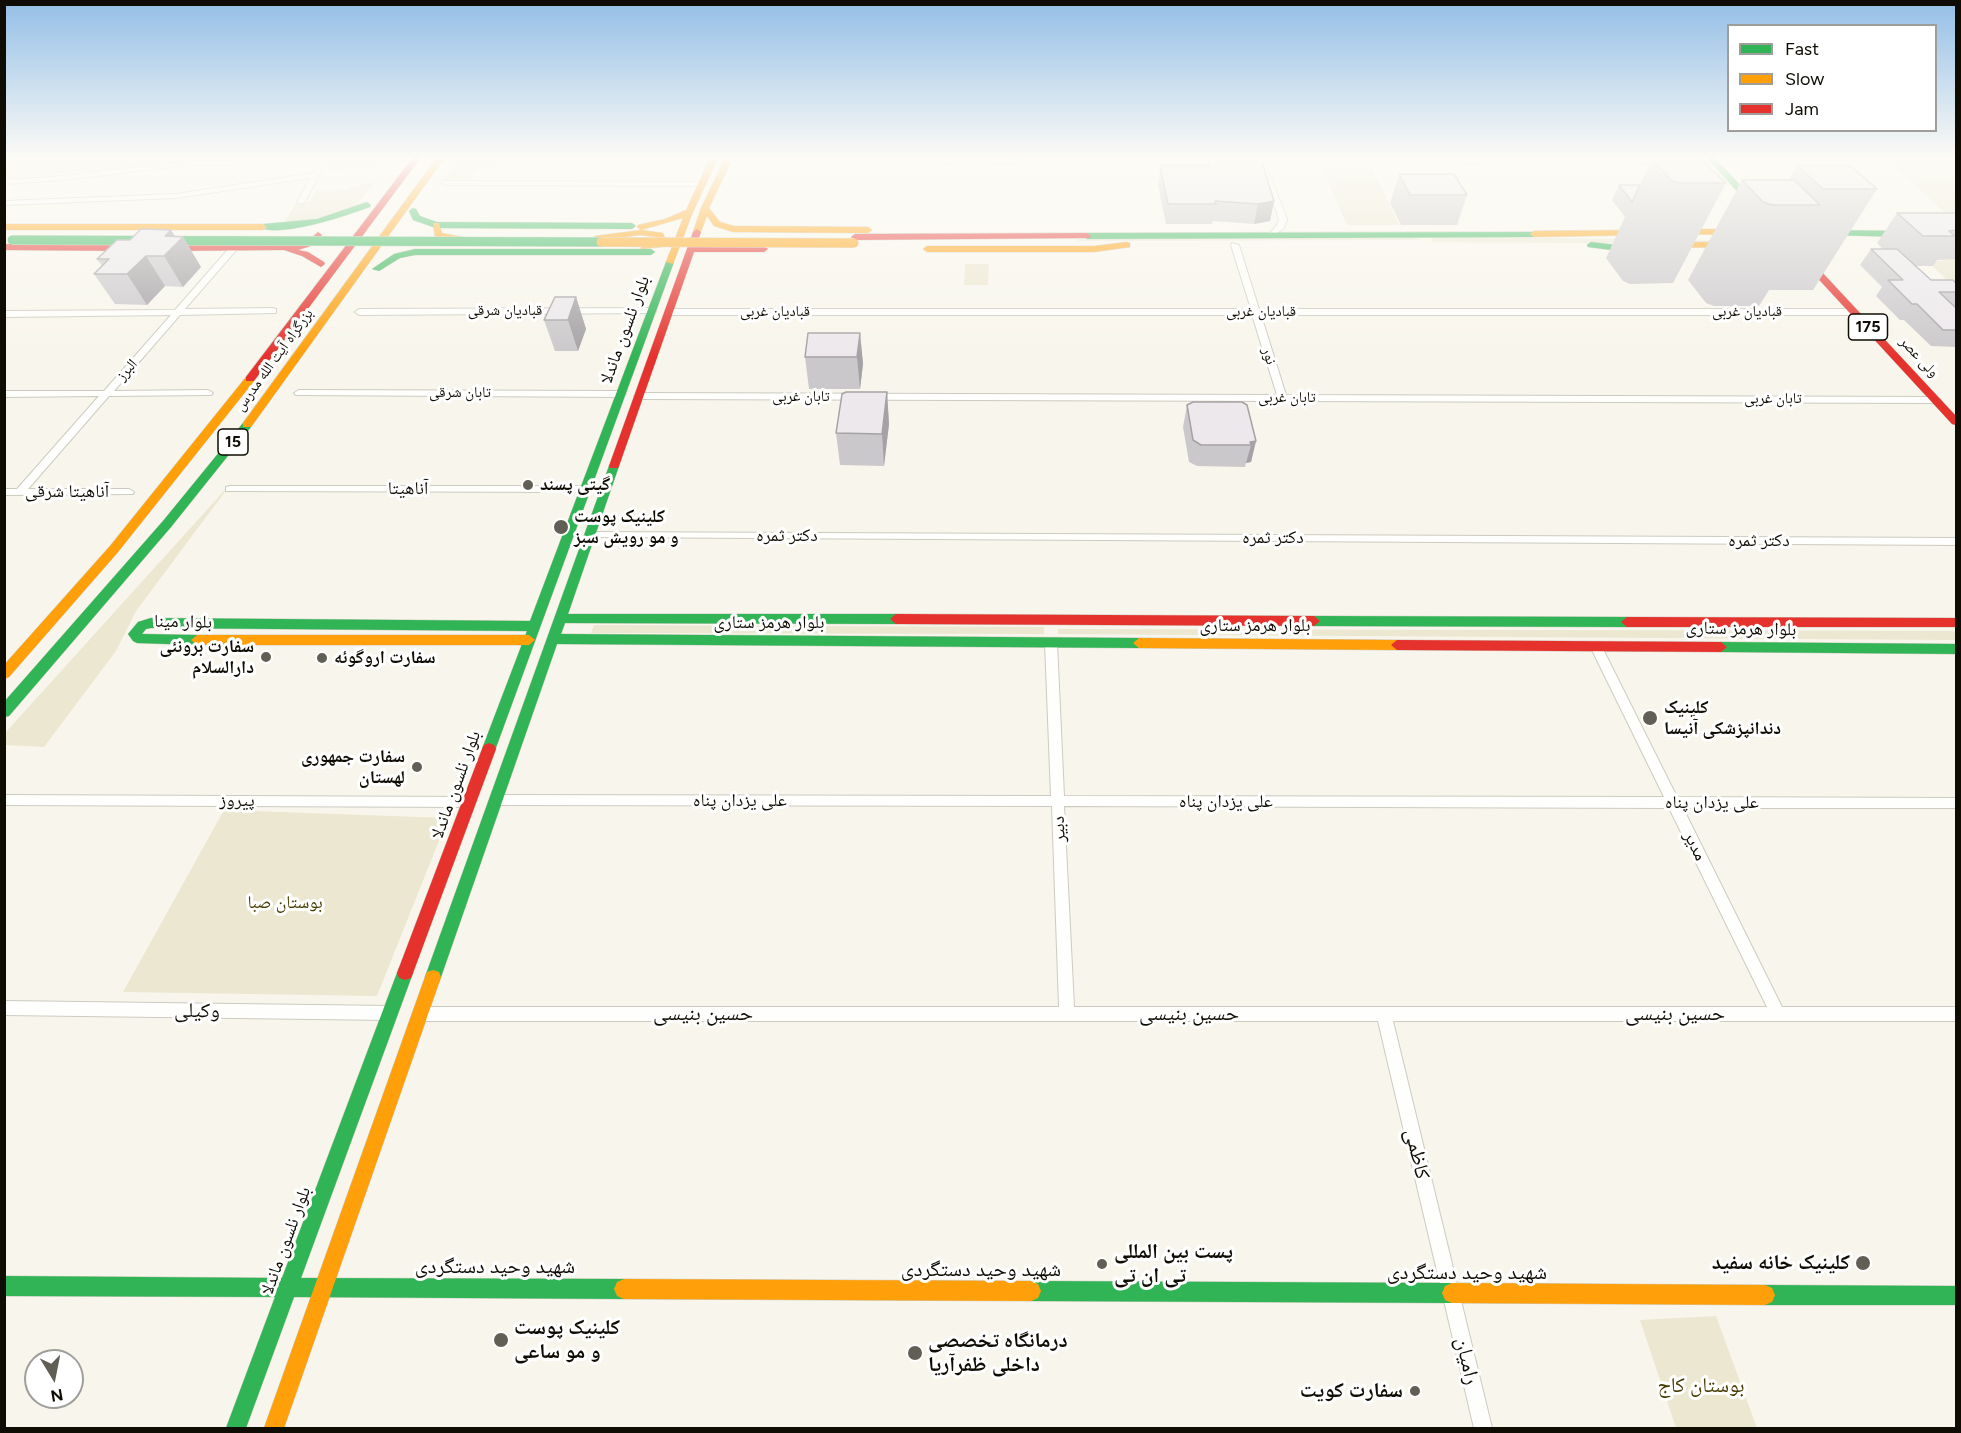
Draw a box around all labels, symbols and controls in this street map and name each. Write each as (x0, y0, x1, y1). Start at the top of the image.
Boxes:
legend (1727, 24, 1937, 132)
text: Fast (1785, 38, 1819, 60)
text: Slow (1785, 68, 1824, 90)
text: Jam (1785, 98, 1819, 120)
street label: بلوار نلسون ماندلا (595, 273, 655, 387)
street label: قبادیان شرقی (468, 302, 542, 320)
street label: قبادیان غربی (740, 303, 810, 321)
street label: قبادیان غربی (1226, 303, 1296, 321)
street label: قبادیان غربی (1712, 303, 1782, 321)
street label: بزرگراه آیت الله مدرس (231, 305, 317, 415)
road number: 175 (1848, 314, 1888, 340)
street label: ولی عصر (1896, 333, 1942, 381)
street label: نور (1258, 345, 1280, 367)
street label: البرز (113, 355, 141, 385)
street label: تابان شرقی (429, 384, 491, 402)
street label: تابان غربی (772, 388, 830, 406)
street label: تابان غربی (1258, 389, 1316, 407)
street label: تابان غربی (1744, 390, 1802, 408)
road number: 15 (218, 429, 248, 455)
place label: گیتی پسند (540, 474, 610, 496)
street label: آناهیتا (388, 478, 428, 500)
marker: گیتی پسند (521, 478, 535, 492)
street label: آناهیتا شرقی (25, 481, 109, 503)
place label: کلینیک پوست و مو رویش سبز (574, 506, 679, 548)
marker: کلینیک پوست و مو رویش سبز (552, 518, 570, 536)
street label: دکتر ثمره (756, 525, 818, 547)
street label: دکتر ثمره (1242, 527, 1304, 549)
street label: دکتر ثمره (1728, 530, 1790, 552)
street label: بلوار مینا (154, 611, 212, 633)
street label: بلوار هرمز ستاری (714, 612, 824, 634)
street label: بلوار هرمز ستاری (1200, 615, 1310, 637)
street label: بلوار هرمز ستاری (1685, 617, 1797, 641)
place label: سفارت برونئی دارالسلام (160, 636, 254, 678)
place label: سفارت اروگوئه (334, 647, 436, 669)
marker: سفارت برونئی دارالسلام (259, 650, 273, 664)
marker: سفارت اروگوئه (315, 651, 329, 665)
place label: کلینیک دندانپزشکی آنیسا (1664, 697, 1781, 740)
marker: کلینیک دندانپزشکی آنیسا (1641, 709, 1659, 727)
street label: بلوار نلسون ماندلا (426, 728, 486, 842)
place label: سفارت جمهوری لهستان (301, 746, 405, 789)
marker: سفارت جمهوری لهستان (410, 760, 424, 774)
street label: پیروز (219, 790, 255, 812)
street label: علی یزدان پناه (693, 790, 787, 812)
street label: علی یزدان پناه (1179, 791, 1273, 813)
street label: علی یزدان پناه (1665, 792, 1759, 814)
street label: دبیر (1048, 816, 1070, 842)
street label: مدیر (1679, 828, 1711, 864)
park label: بوستان صبا (247, 892, 323, 914)
street label: وكيلی (174, 998, 220, 1024)
street label: حسین بنیسی (653, 1001, 753, 1027)
street label: حسین بنیسی (1139, 1001, 1239, 1027)
street label: حسین بنیسی (1625, 1001, 1725, 1027)
street label: کاظمی (1399, 1126, 1435, 1182)
street label: بلوار نلسون ماندلا (256, 1184, 316, 1298)
place label: پست بین المللی تی ان تی (1114, 1239, 1233, 1289)
place label: کلینیک خانه سفید (1712, 1250, 1850, 1276)
street label: شهید وحید دستگردی (415, 1254, 575, 1280)
marker: کلینیک خانه سفید (1854, 1254, 1872, 1272)
street label: شهید وحید دستگردی (901, 1257, 1061, 1283)
marker: پست بین المللی تی ان تی (1095, 1257, 1109, 1271)
street label: شهید وحید دستگردی (1387, 1260, 1547, 1286)
place label: کلینیک پوست و مو ساعی (514, 1315, 620, 1365)
place label: درمانگاه تخصصی داخلی ظفرآریا (928, 1328, 1068, 1378)
marker: کلینیک پوست و مو ساعی (492, 1331, 510, 1349)
street label: رامیان (1449, 1335, 1485, 1387)
marker: درمانگاه تخصصی داخلی ظفرآریا (906, 1344, 924, 1362)
north arrow (24, 1349, 84, 1409)
park label: بوستان کاج (1657, 1373, 1745, 1399)
place label: سفارت کویت (1300, 1378, 1403, 1404)
marker: سفارت کویت (1408, 1384, 1422, 1398)
text: N (49, 1385, 65, 1406)

